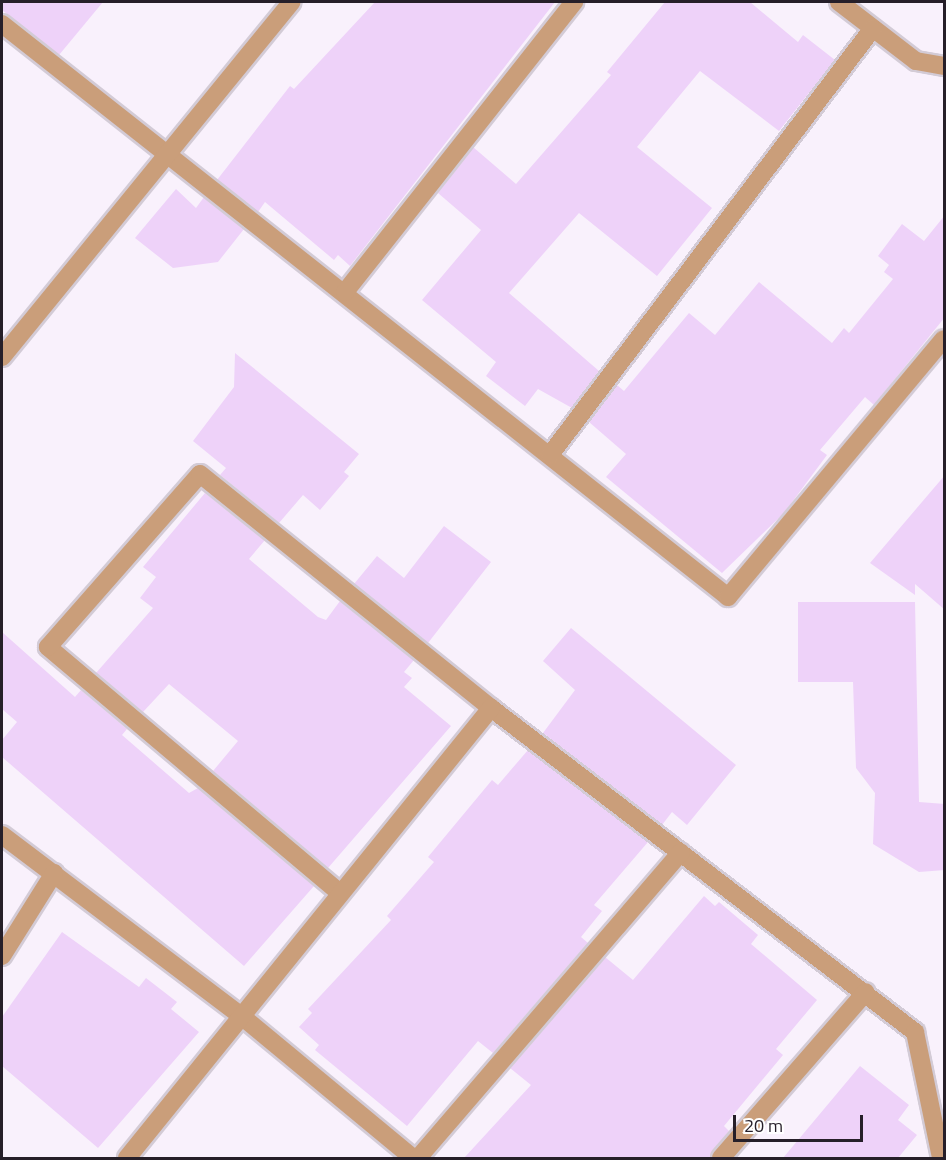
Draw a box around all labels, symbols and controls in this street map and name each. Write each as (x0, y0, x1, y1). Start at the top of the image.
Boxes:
scale bar (736, 1103, 866, 1141)
text: 20 m (744, 1112, 783, 1139)

